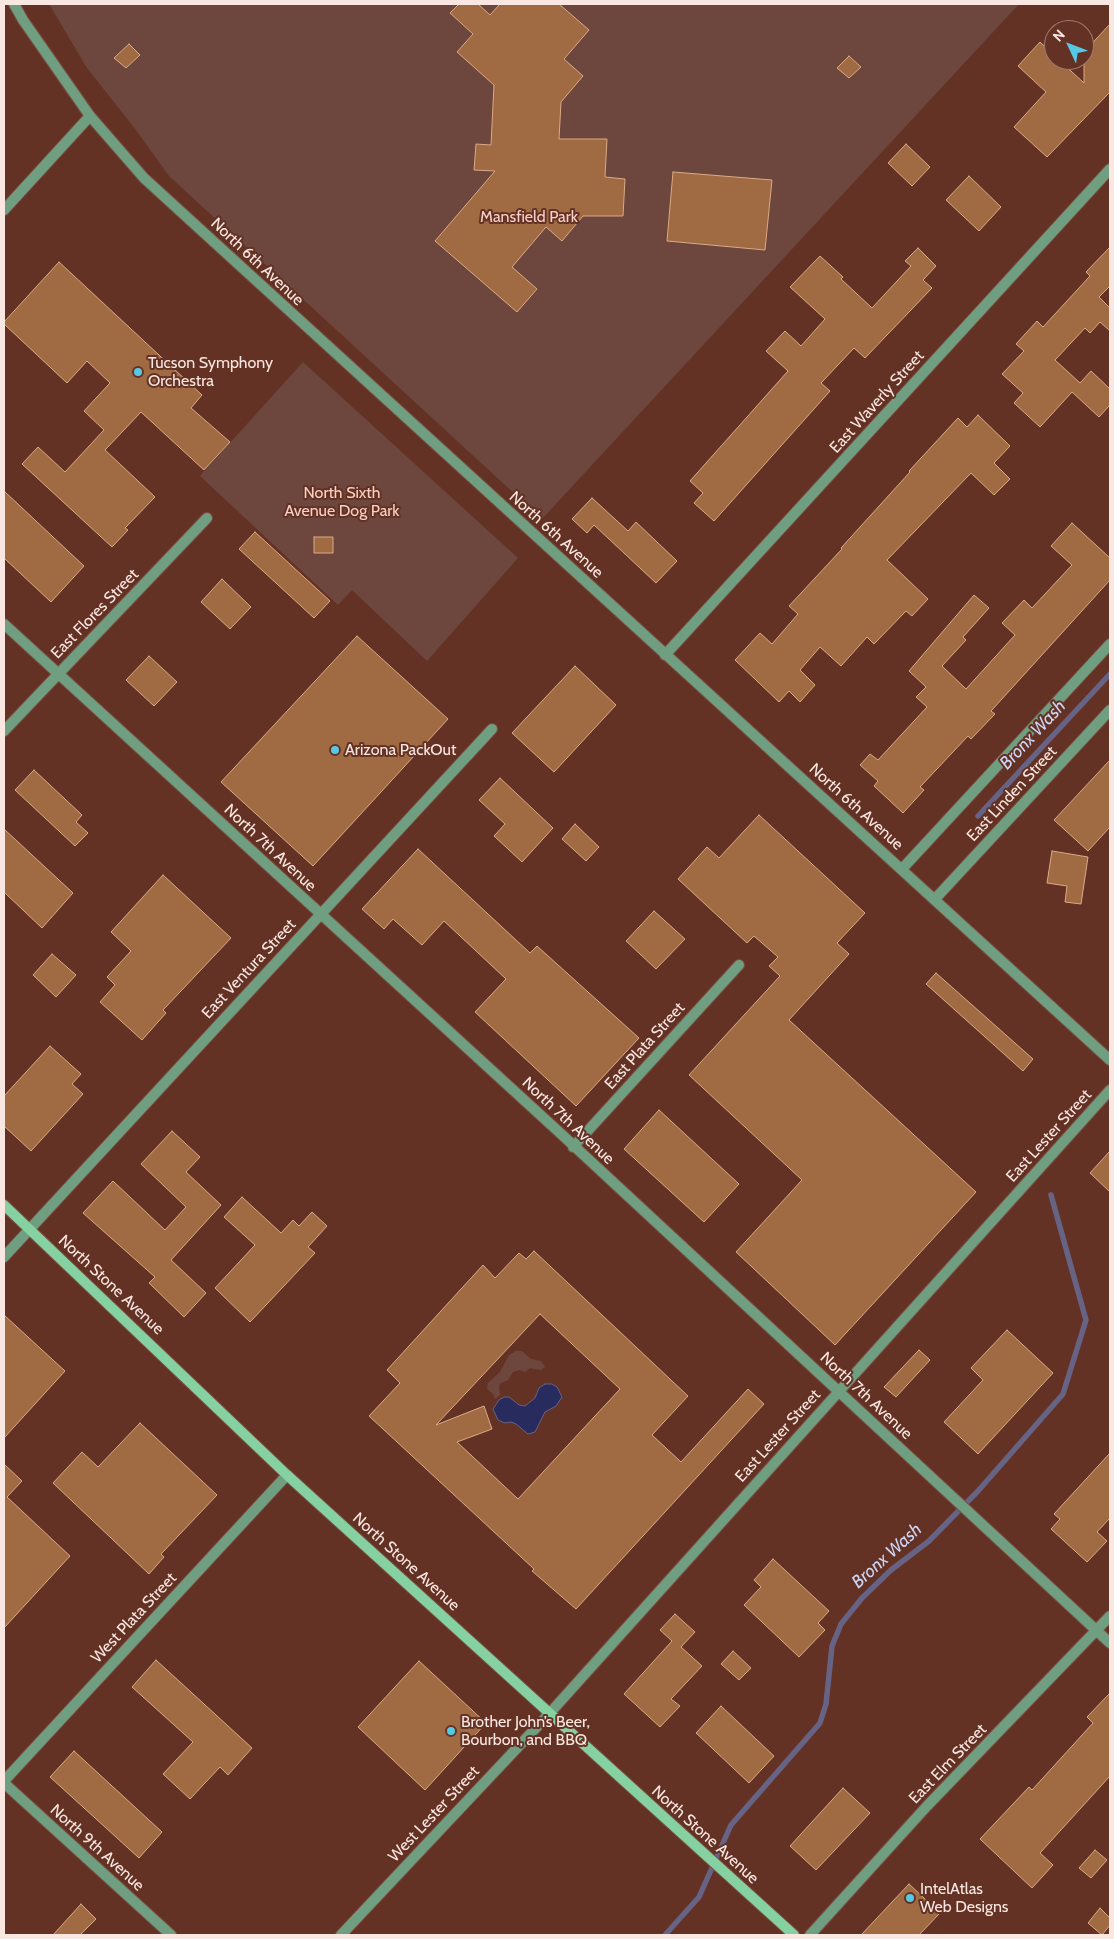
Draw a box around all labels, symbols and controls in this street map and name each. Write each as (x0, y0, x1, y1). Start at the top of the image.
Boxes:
north arrow (1044, 20, 1094, 70)
text: N (1049, 26, 1069, 45)
park label: Mansfield Park (480, 207, 578, 227)
street label: North 6th Avenue (207, 214, 307, 310)
street label: East Waverly Street (826, 347, 928, 457)
place label: Tucson Symphony Orchestra (148, 353, 273, 391)
marker: Tucson Symphony Orchestra (132, 366, 144, 378)
park label: North Sixth Avenue Dog Park (284, 483, 400, 521)
street label: North 6th Avenue (505, 488, 607, 582)
street label: East Flores Street (47, 565, 143, 663)
water label: Bronx Wash (996, 696, 1070, 774)
place label: Arizona PackOut (345, 740, 456, 760)
street label: East Linden Street (963, 742, 1061, 846)
marker: Arizona PackOut (329, 744, 341, 756)
street label: North 6th Avenue (805, 760, 907, 854)
street label: North 7th Avenue (220, 800, 320, 896)
street label: East Ventura Street (198, 915, 300, 1023)
street label: East Plata Street (601, 999, 689, 1093)
street label: North 7th Avenue (518, 1073, 618, 1169)
street label: East Lester Street (1002, 1086, 1096, 1186)
street label: North Stone Avenue (54, 1231, 168, 1339)
street label: North 7th Avenue (816, 1348, 916, 1444)
street label: East Lester Street (731, 1386, 825, 1486)
street label: North Stone Avenue (349, 1509, 463, 1615)
water label: Bronx Wash (848, 1519, 926, 1593)
street label: West Plata Street (87, 1569, 181, 1667)
place label: Brother John’s Beer, Bourbon, and BBQ (461, 1712, 590, 1750)
street label: East Elm Street (905, 1720, 991, 1808)
marker: Brother John’s Beer, Bourbon, and BBQ (445, 1725, 457, 1737)
street label: West Lester Street (385, 1762, 483, 1866)
street label: North Stone Avenue (648, 1782, 762, 1888)
street label: North 9th Avenue (46, 1801, 148, 1895)
place label: IntelAtlas Web Designs (920, 1879, 1008, 1917)
marker: IntelAtlas Web Designs (904, 1892, 916, 1904)

